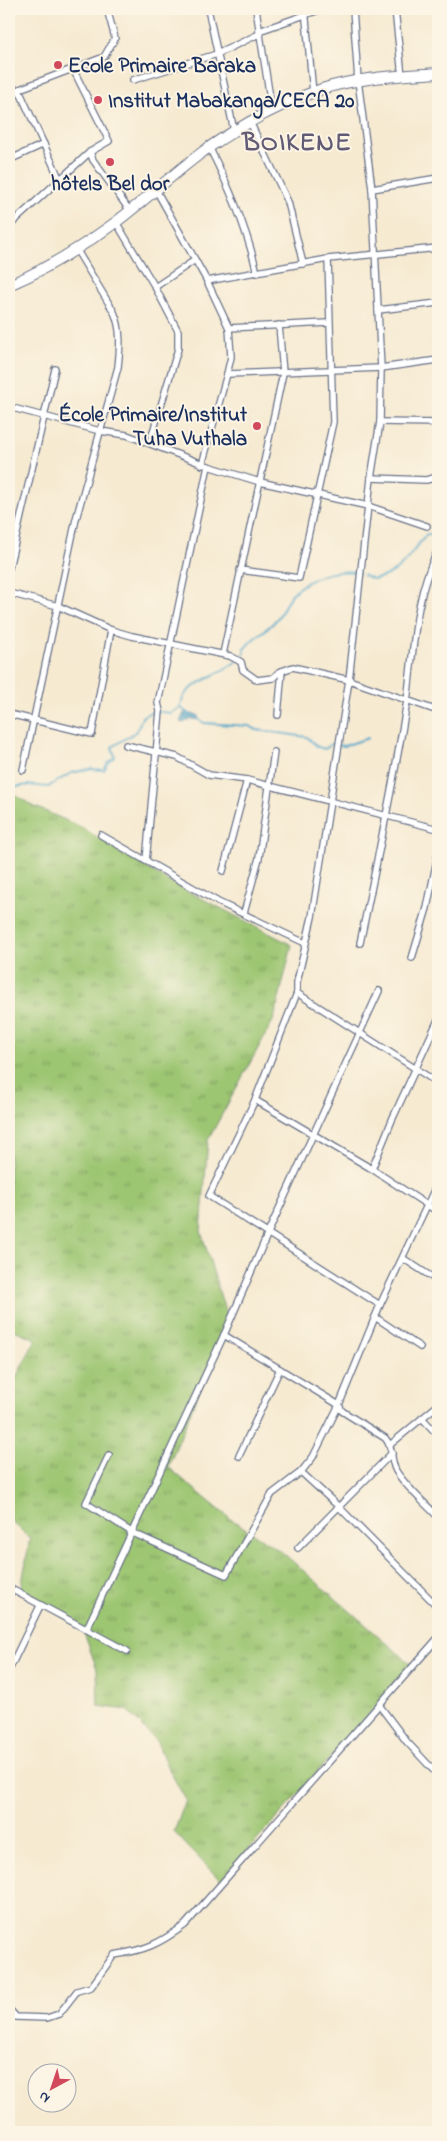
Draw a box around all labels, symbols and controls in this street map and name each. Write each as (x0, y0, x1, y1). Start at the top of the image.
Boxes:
place label: Ecole Primaire Baraka (68, 52, 256, 82)
marker: Ecole Primaire Baraka (52, 59, 64, 71)
place label: Institut Mabakanga/CECA 20 (108, 87, 354, 119)
marker: Institut Mabakanga/CECA 20 (92, 94, 104, 106)
district label: BOIKENE (241, 125, 352, 163)
marker: hôtels Bel dor (104, 156, 116, 168)
place label: hôtels Bel dor (51, 170, 170, 200)
place label: École Primaire/Institut Tuha Vuthala (59, 401, 248, 455)
marker: École Primaire/Institut Tuha Vuthala (251, 420, 263, 432)
north arrow (28, 2064, 78, 2114)
text: N (34, 2086, 55, 2108)

